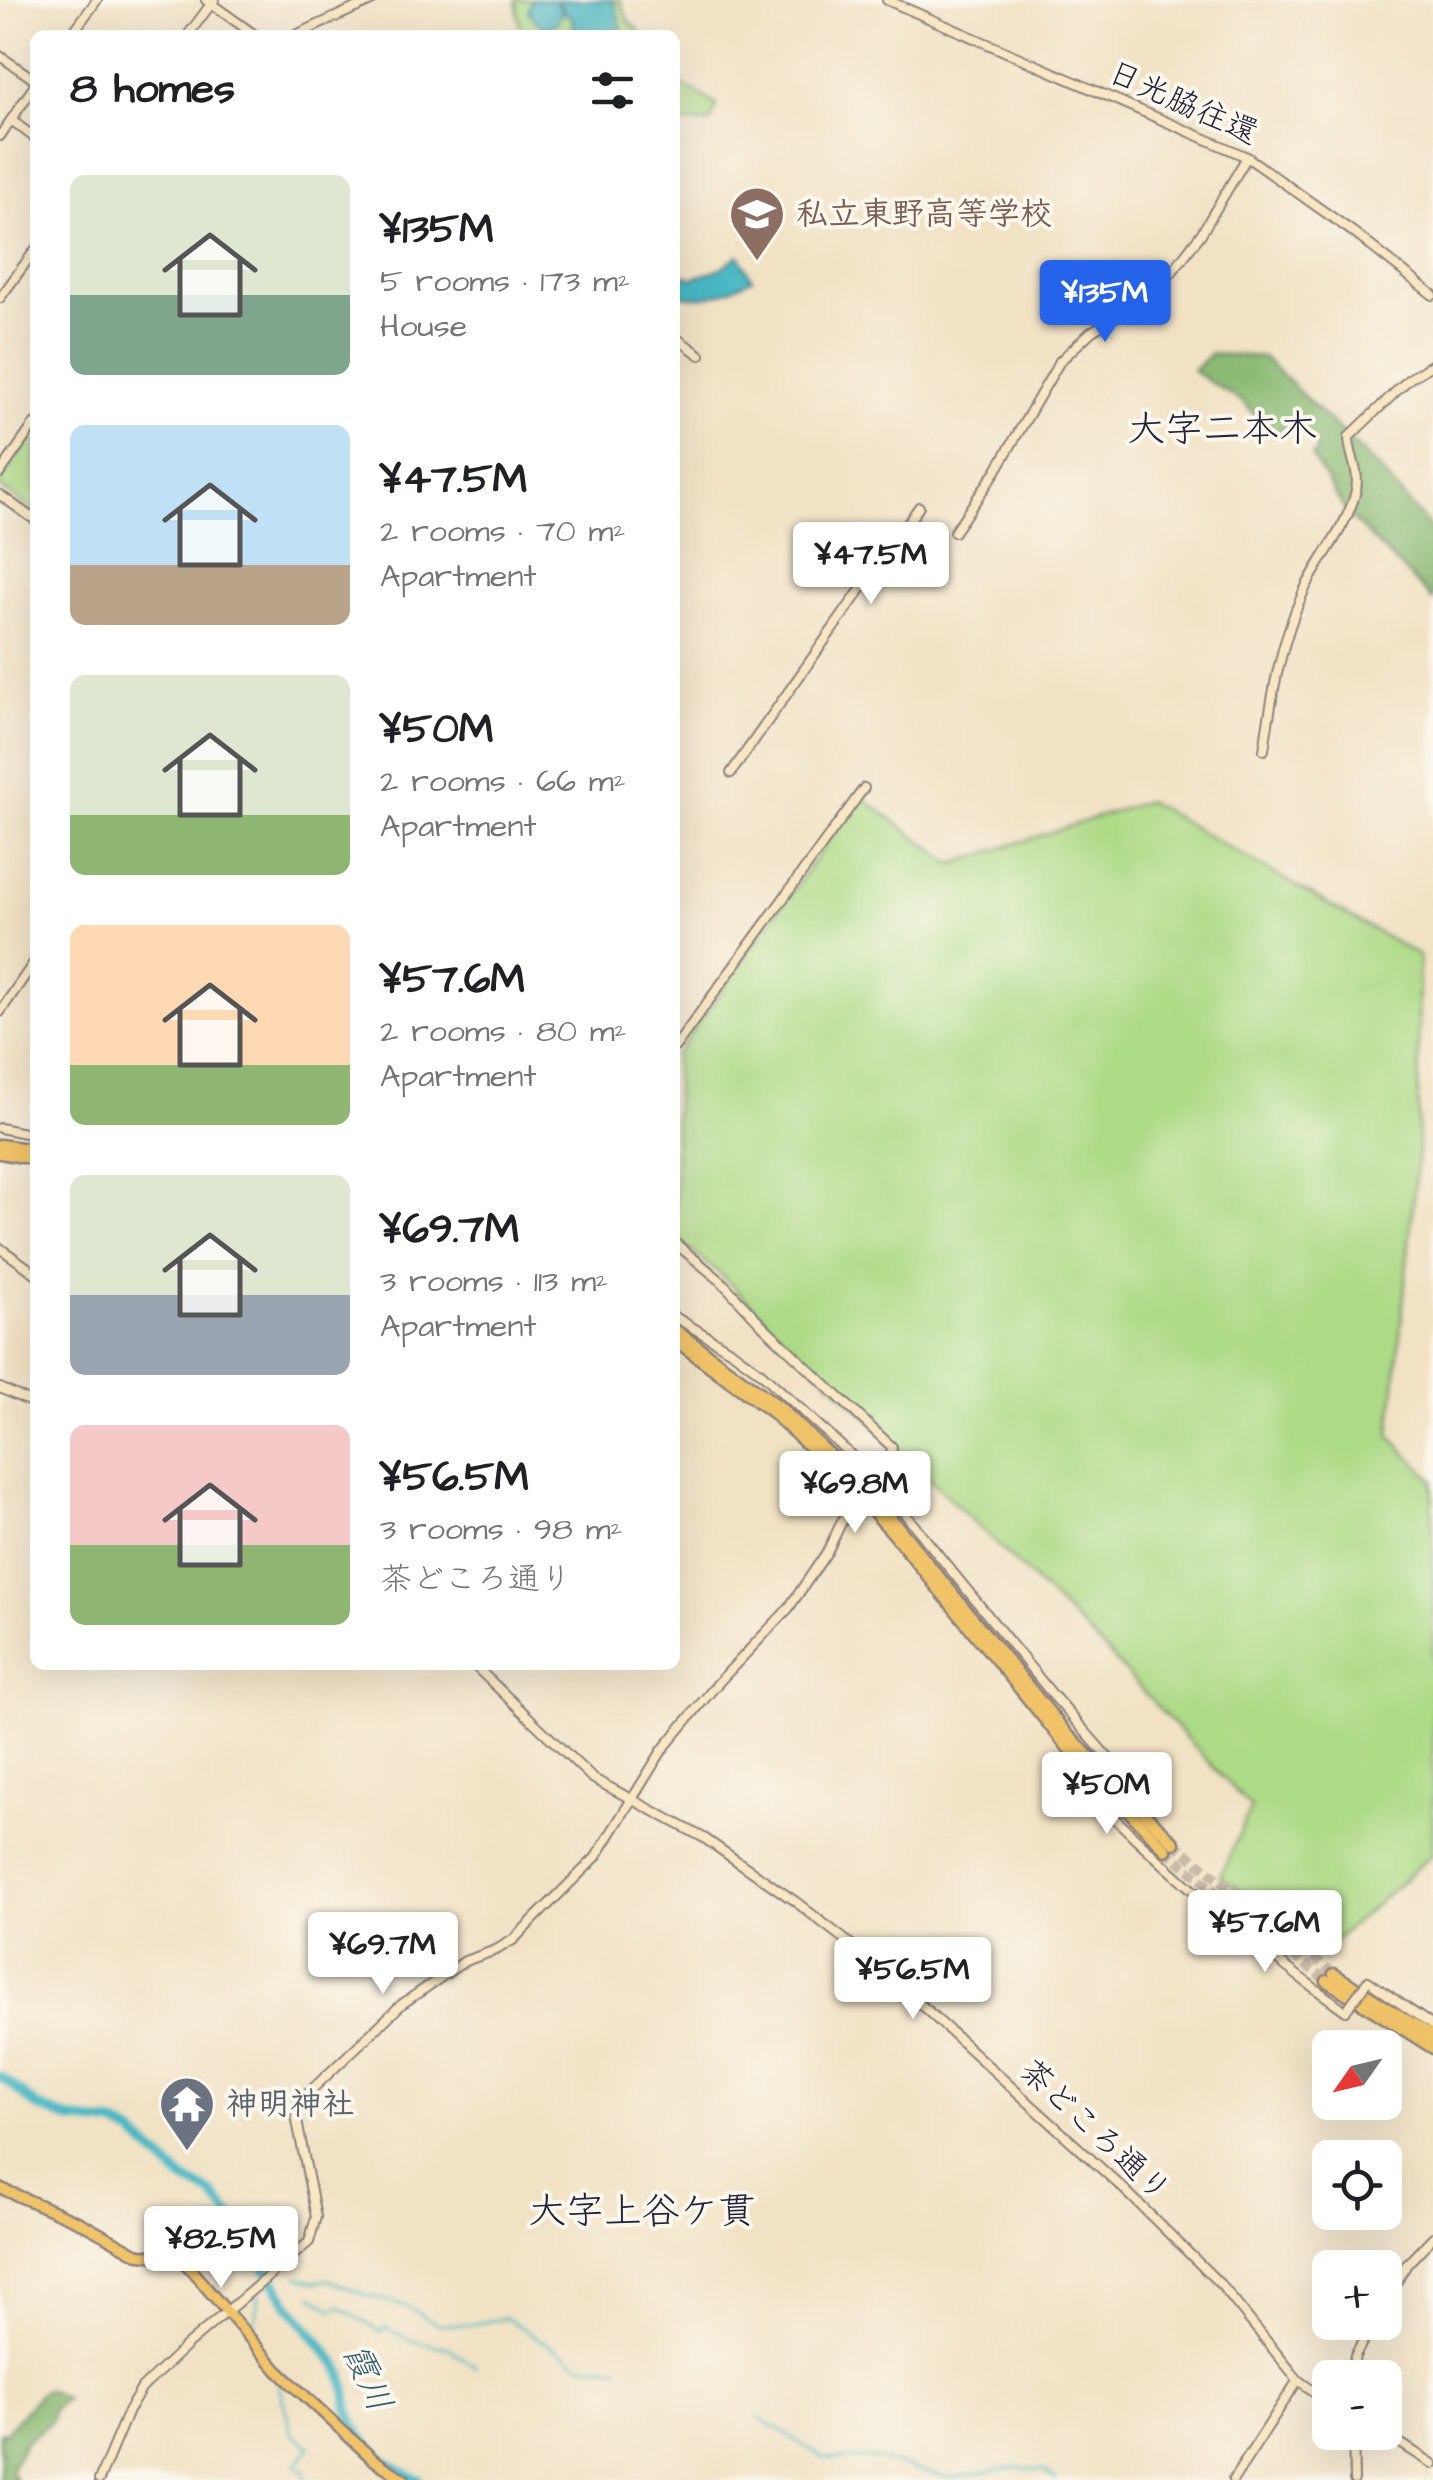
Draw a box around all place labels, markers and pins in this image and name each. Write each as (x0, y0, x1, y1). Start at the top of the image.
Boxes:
school or university icon: 私立東野高等学校 (727, 184, 787, 263)
place label: 私立東野高等学校 (796, 192, 1052, 237)
pin: ¥135M (1035, 260, 1175, 345)
pin: ¥47.5M (790, 522, 952, 607)
pin: ¥69.8M (774, 1451, 936, 1536)
pin: ¥50M (1048, 1752, 1166, 1837)
pin: ¥57.6M (1184, 1890, 1346, 1975)
pin: ¥69.7M (302, 1912, 464, 1997)
pin: ¥56.5M (832, 1937, 994, 2022)
temple icon: 神明神社 (157, 2074, 217, 2153)
place label: 神明神社 (226, 2082, 354, 2127)
pin: ¥82.5M (140, 2206, 302, 2291)

